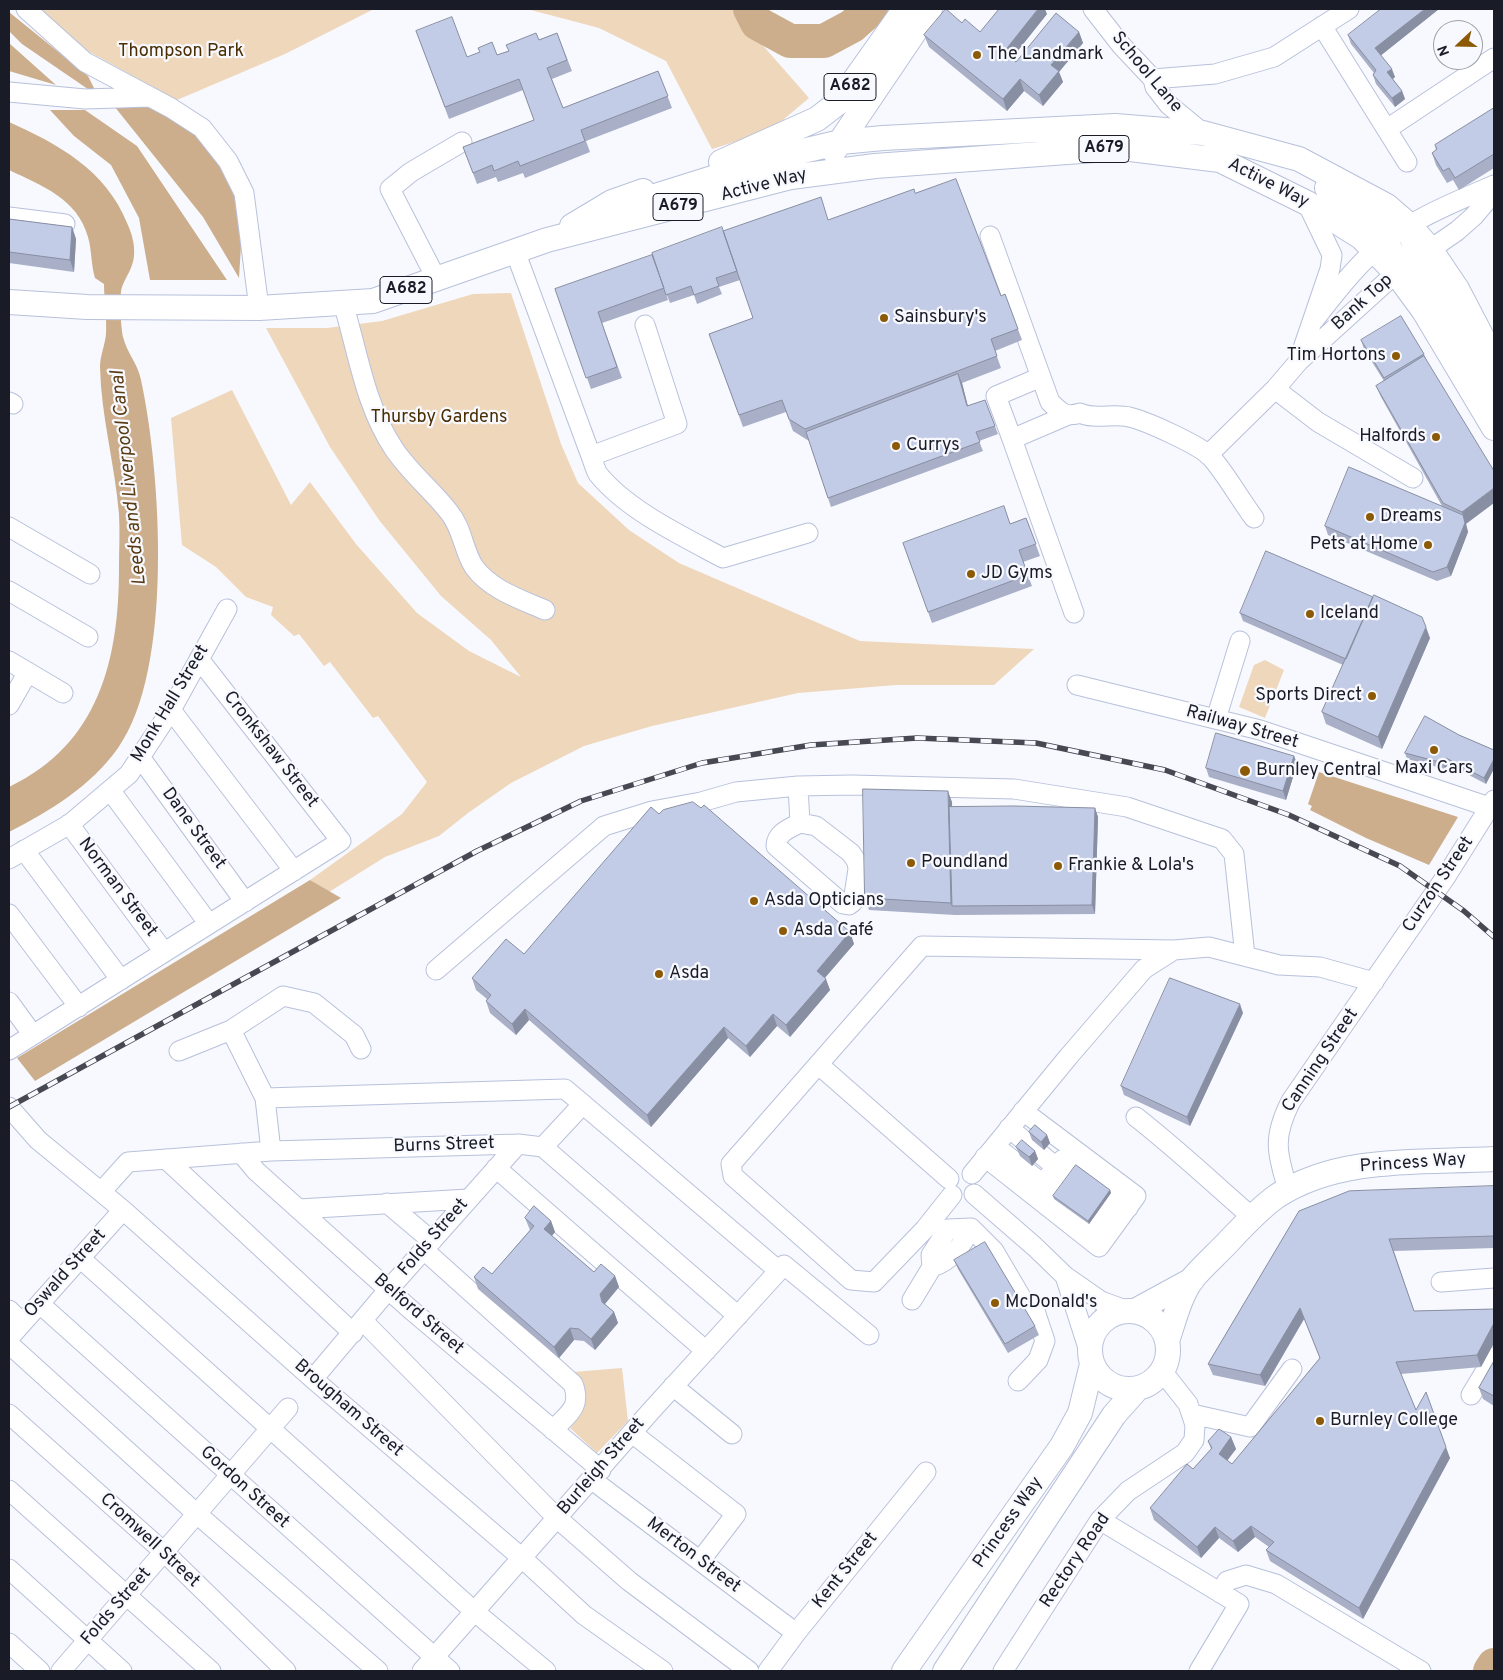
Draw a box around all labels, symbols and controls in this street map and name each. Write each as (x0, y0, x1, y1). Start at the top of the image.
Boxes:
north arrow (1433, 20, 1483, 70)
street label: School Lane (1106, 28, 1186, 118)
park label: Thompson Park (118, 41, 244, 63)
text: N (1435, 42, 1454, 58)
place label: The Landmark (987, 44, 1104, 66)
marker: The Landmark (971, 49, 983, 61)
road number: A682 (824, 74, 876, 100)
road number: A679 (1079, 136, 1129, 162)
street label: Active Way (1224, 154, 1312, 214)
street label: Active Way (718, 165, 810, 207)
road number: A679 (653, 193, 703, 220)
street label: Bank Top (1328, 270, 1398, 336)
road number: A682 (380, 276, 432, 304)
place label: Sainsbury's (894, 307, 987, 329)
marker: Sainsbury's (878, 312, 890, 324)
place label: Tim Hortons (1286, 345, 1386, 367)
marker: Tim Hortons (1390, 350, 1402, 362)
water label: Leeds and Liverpool Canal (107, 369, 153, 587)
park label: Thursby Gardens (370, 407, 508, 429)
place label: Halfords (1359, 426, 1426, 448)
marker: Halfords (1430, 431, 1442, 443)
place label: Currys (906, 435, 960, 457)
marker: Currys (890, 440, 902, 452)
place label: Dreams (1380, 506, 1442, 528)
marker: Dreams (1364, 511, 1376, 523)
place label: Pets at Home (1310, 534, 1418, 556)
marker: Pets at Home (1422, 539, 1434, 551)
place label: JD Gyms (981, 563, 1053, 585)
marker: JD Gyms (965, 568, 977, 580)
place label: Iceland (1320, 603, 1379, 625)
marker: Iceland (1304, 608, 1316, 620)
street label: Monk Hall Street (127, 641, 215, 767)
place label: Sports Direct (1255, 685, 1362, 707)
street label: Cronkshaw Street (218, 687, 322, 813)
marker: Sports Direct (1366, 690, 1378, 702)
street label: Railway Street (1183, 702, 1301, 754)
marker: Maxi Cars (1428, 744, 1440, 756)
place label: Maxi Cars (1395, 758, 1473, 780)
place label: Burnley Central (1256, 760, 1381, 782)
marker: Burnley Central (1238, 764, 1252, 778)
street label: Dane Street (156, 784, 230, 874)
street label: Curzon Street (1399, 833, 1479, 937)
street label: Norman Street (73, 834, 161, 942)
place label: Poundland (921, 852, 1008, 874)
place label: Frankie & Lola's (1068, 855, 1194, 877)
marker: Poundland (905, 857, 917, 869)
marker: Frankie & Lola's (1052, 860, 1064, 872)
place label: Asda Opticians (764, 890, 884, 912)
marker: Asda Opticians (748, 895, 760, 907)
place label: Asda Café (793, 920, 874, 942)
marker: Asda Café (777, 925, 789, 937)
place label: Asda (669, 963, 709, 985)
marker: Asda (653, 968, 665, 980)
street label: Canning Street (1278, 1005, 1364, 1117)
street label: Burns Street (393, 1133, 495, 1159)
street label: Princess Way (1359, 1150, 1467, 1178)
street label: Folds Street (394, 1195, 474, 1281)
street label: Oswald Street (21, 1225, 111, 1323)
street label: Belford Street (369, 1270, 467, 1360)
place label: McDonald's (1005, 1292, 1097, 1314)
marker: McDonald's (989, 1297, 1001, 1309)
street label: Brougham Street (289, 1356, 407, 1462)
place label: Burnley College (1330, 1410, 1458, 1432)
street label: Burleigh Street (554, 1414, 650, 1520)
marker: Burnley College (1314, 1415, 1326, 1427)
street label: Gordon Street (195, 1442, 293, 1534)
street label: Princess Way (970, 1473, 1048, 1573)
street label: Cromwell Street (95, 1489, 203, 1593)
street label: Rectory Road (1036, 1510, 1116, 1612)
street label: Merton Street (642, 1514, 744, 1598)
street label: Kent Street (809, 1529, 883, 1613)
street label: Folds Street (77, 1564, 157, 1650)

